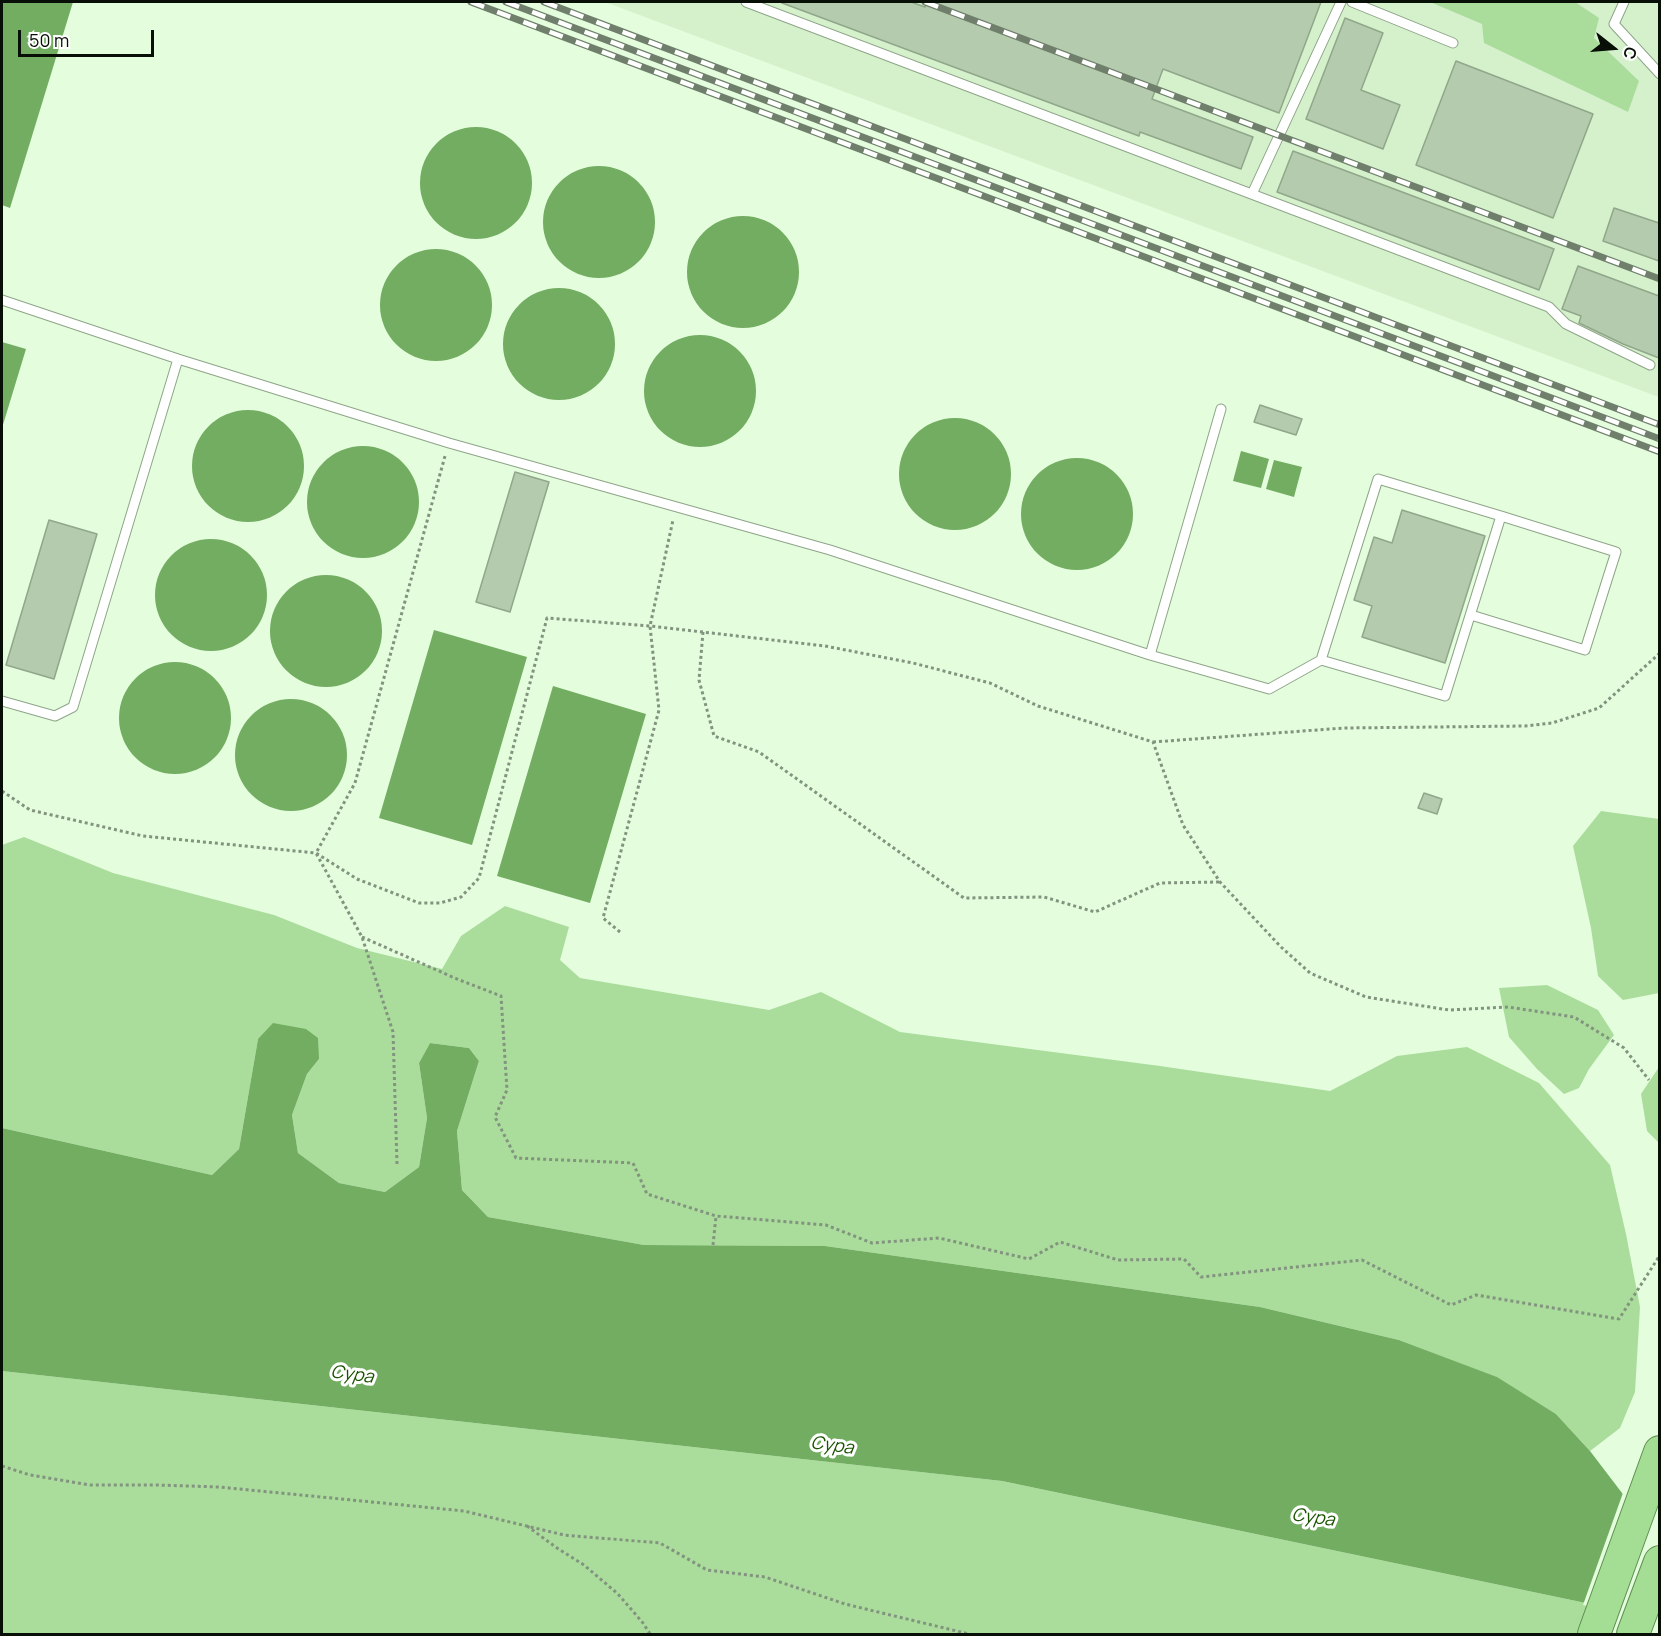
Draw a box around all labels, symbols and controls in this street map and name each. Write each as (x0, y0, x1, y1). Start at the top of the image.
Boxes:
scale bar (21, 18, 158, 56)
north arrow (1583, 18, 1643, 78)
text: 50 m (29, 28, 69, 52)
text: С (1618, 44, 1642, 62)
water label: Сура (329, 1361, 375, 1389)
water label: Сура (809, 1432, 855, 1460)
water label: Сура (1290, 1504, 1336, 1532)

